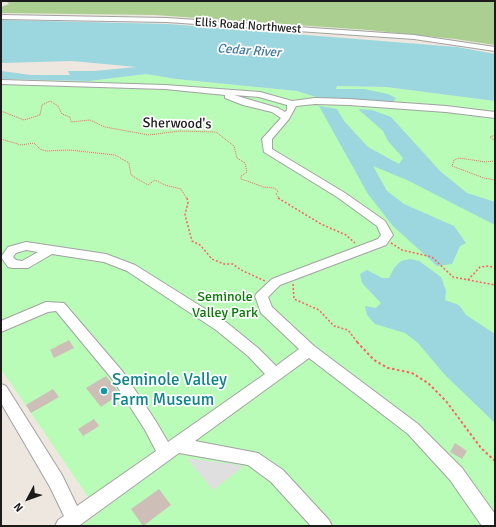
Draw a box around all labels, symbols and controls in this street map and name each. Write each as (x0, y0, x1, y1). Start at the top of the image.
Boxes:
street label: Ellis Road Northwest (194, 15, 302, 37)
water label: Cedar River (217, 41, 281, 61)
street label: Sherwood's (142, 115, 212, 133)
park label: Seminole Valley Park (192, 289, 258, 322)
place label: Seminole Valley Farm Museum (112, 371, 227, 411)
marker: Seminole Valley Farm Museum (99, 386, 109, 396)
north arrow (8, 479, 48, 519)
text: N (11, 500, 26, 514)

